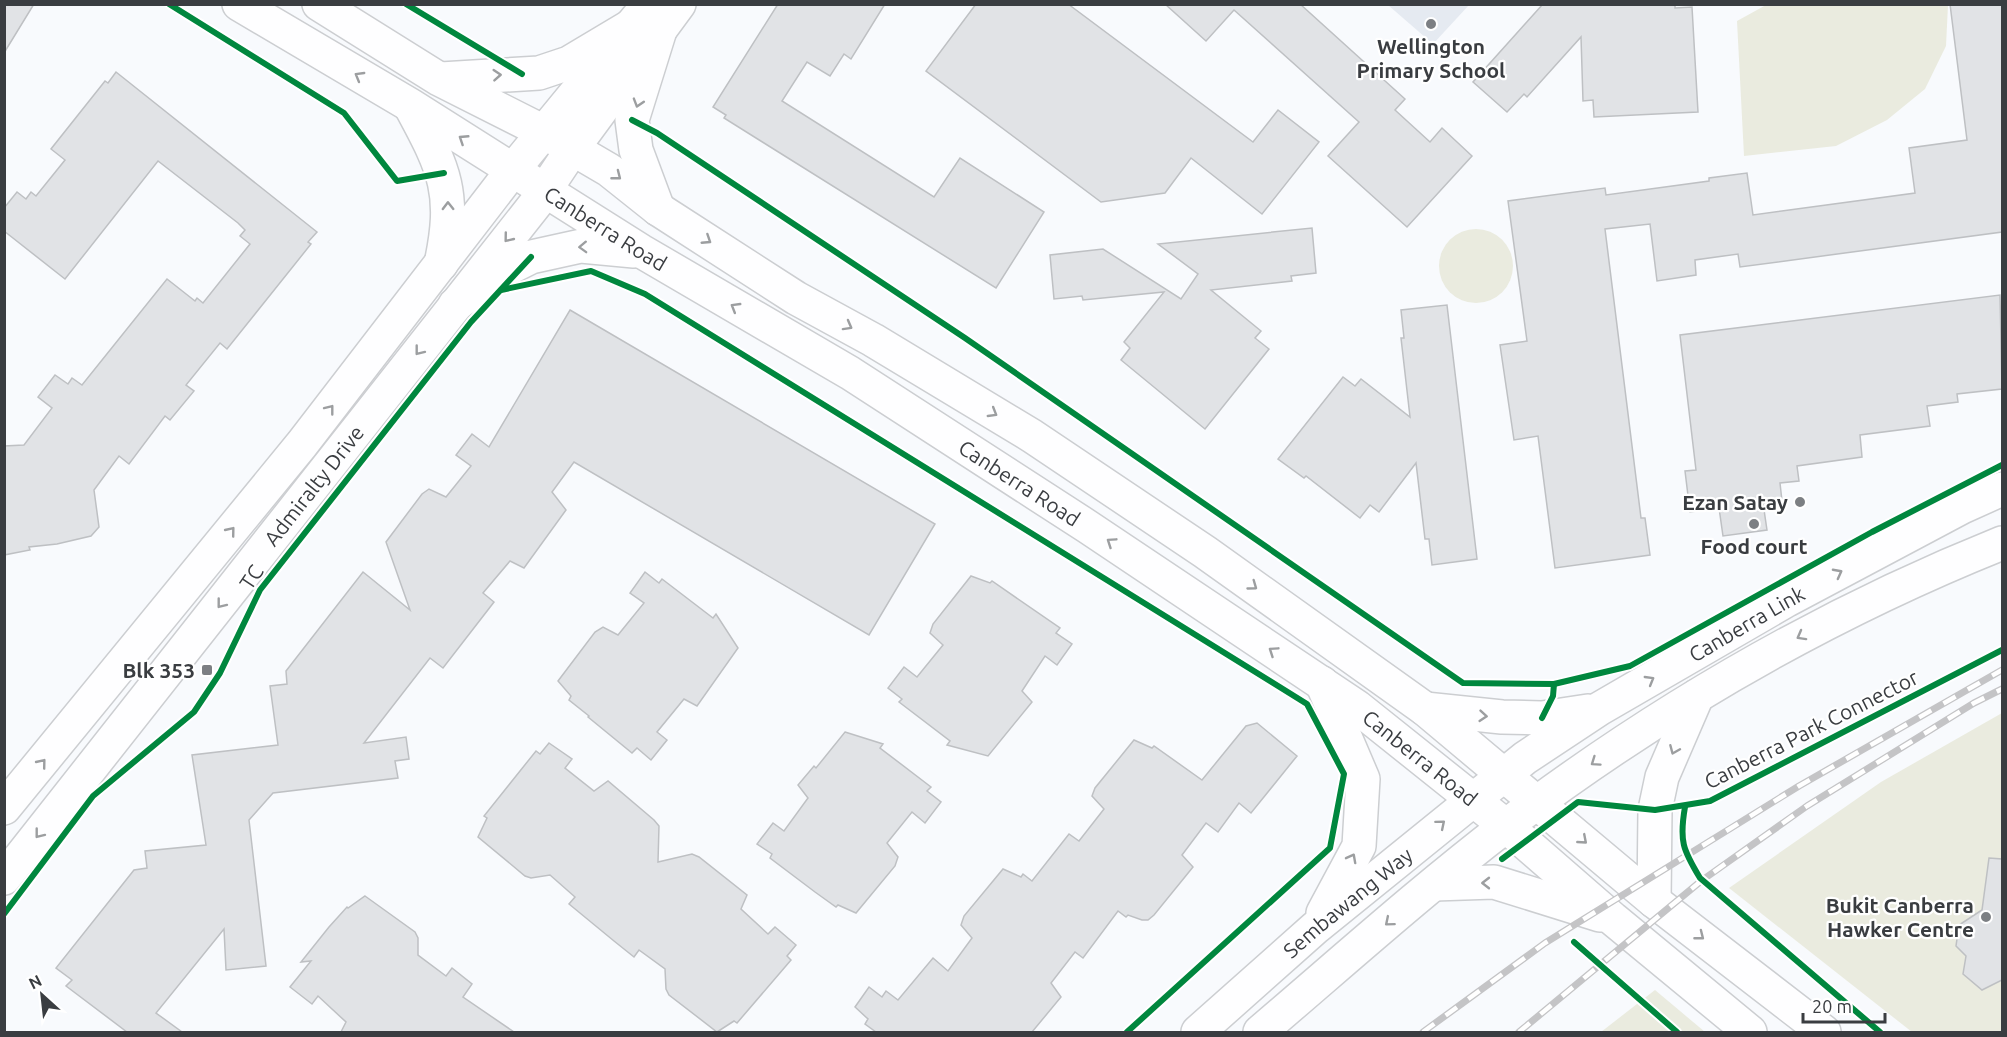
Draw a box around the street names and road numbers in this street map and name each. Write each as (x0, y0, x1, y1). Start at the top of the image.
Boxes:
street label: Canberra Road (540, 181, 671, 275)
street label: Admiralty Drive (259, 420, 368, 550)
street label: Canberra Road (955, 435, 1085, 531)
street label: TC (234, 560, 268, 594)
street label: Canberra Link (1684, 581, 1809, 666)
street label: Canberra Park Connector (1700, 665, 1922, 793)
street label: Canberra Road (1358, 705, 1482, 810)
street label: Sembawang Way (1278, 842, 1417, 962)

